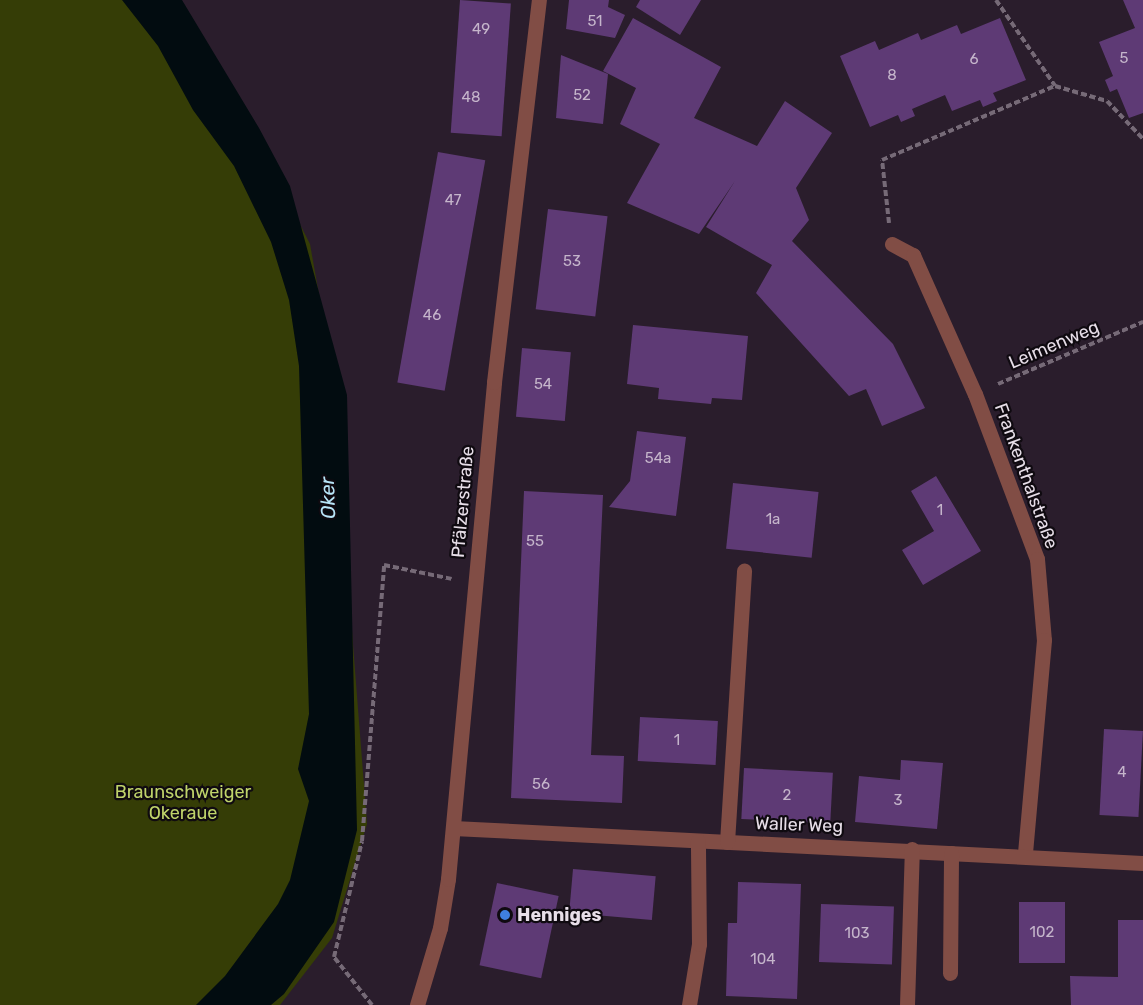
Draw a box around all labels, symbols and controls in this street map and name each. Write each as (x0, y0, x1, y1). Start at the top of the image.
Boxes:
house number: 51 (587, 13, 603, 31)
house number: 49 (472, 21, 490, 39)
house number: 5 (1120, 50, 1128, 68)
house number: 6 (969, 51, 979, 69)
house number: 8 (887, 67, 897, 85)
house number: 52 (573, 87, 591, 105)
house number: 48 (462, 89, 480, 107)
house number: 47 (445, 192, 461, 210)
house number: 53 (563, 253, 581, 271)
house number: 46 (423, 307, 441, 325)
street label: Leimenweg (1005, 316, 1103, 374)
house number: 54 (534, 376, 552, 394)
street label: Frankenthalstraße (990, 400, 1062, 552)
street label: Pfälzerstraße (447, 445, 479, 559)
house number: 54a (645, 450, 671, 468)
water label: Oker (315, 477, 341, 519)
house number: 1 (937, 502, 943, 520)
house number: 1a (766, 511, 780, 529)
house number: 55 (526, 533, 544, 551)
house number: 1 (674, 732, 680, 750)
house number: 4 (1117, 764, 1127, 782)
house number: 56 (532, 776, 550, 794)
park label: Braunschweiger Okeraue (115, 782, 251, 824)
house number: 2 (783, 787, 791, 805)
house number: 3 (893, 792, 903, 810)
street label: Waller Weg (754, 813, 844, 837)
place label: Henniges (517, 904, 601, 926)
marker: Henniges (498, 908, 512, 922)
house number: 102 (1030, 924, 1054, 942)
house number: 103 (845, 925, 869, 943)
house number: 104 (750, 951, 776, 969)

